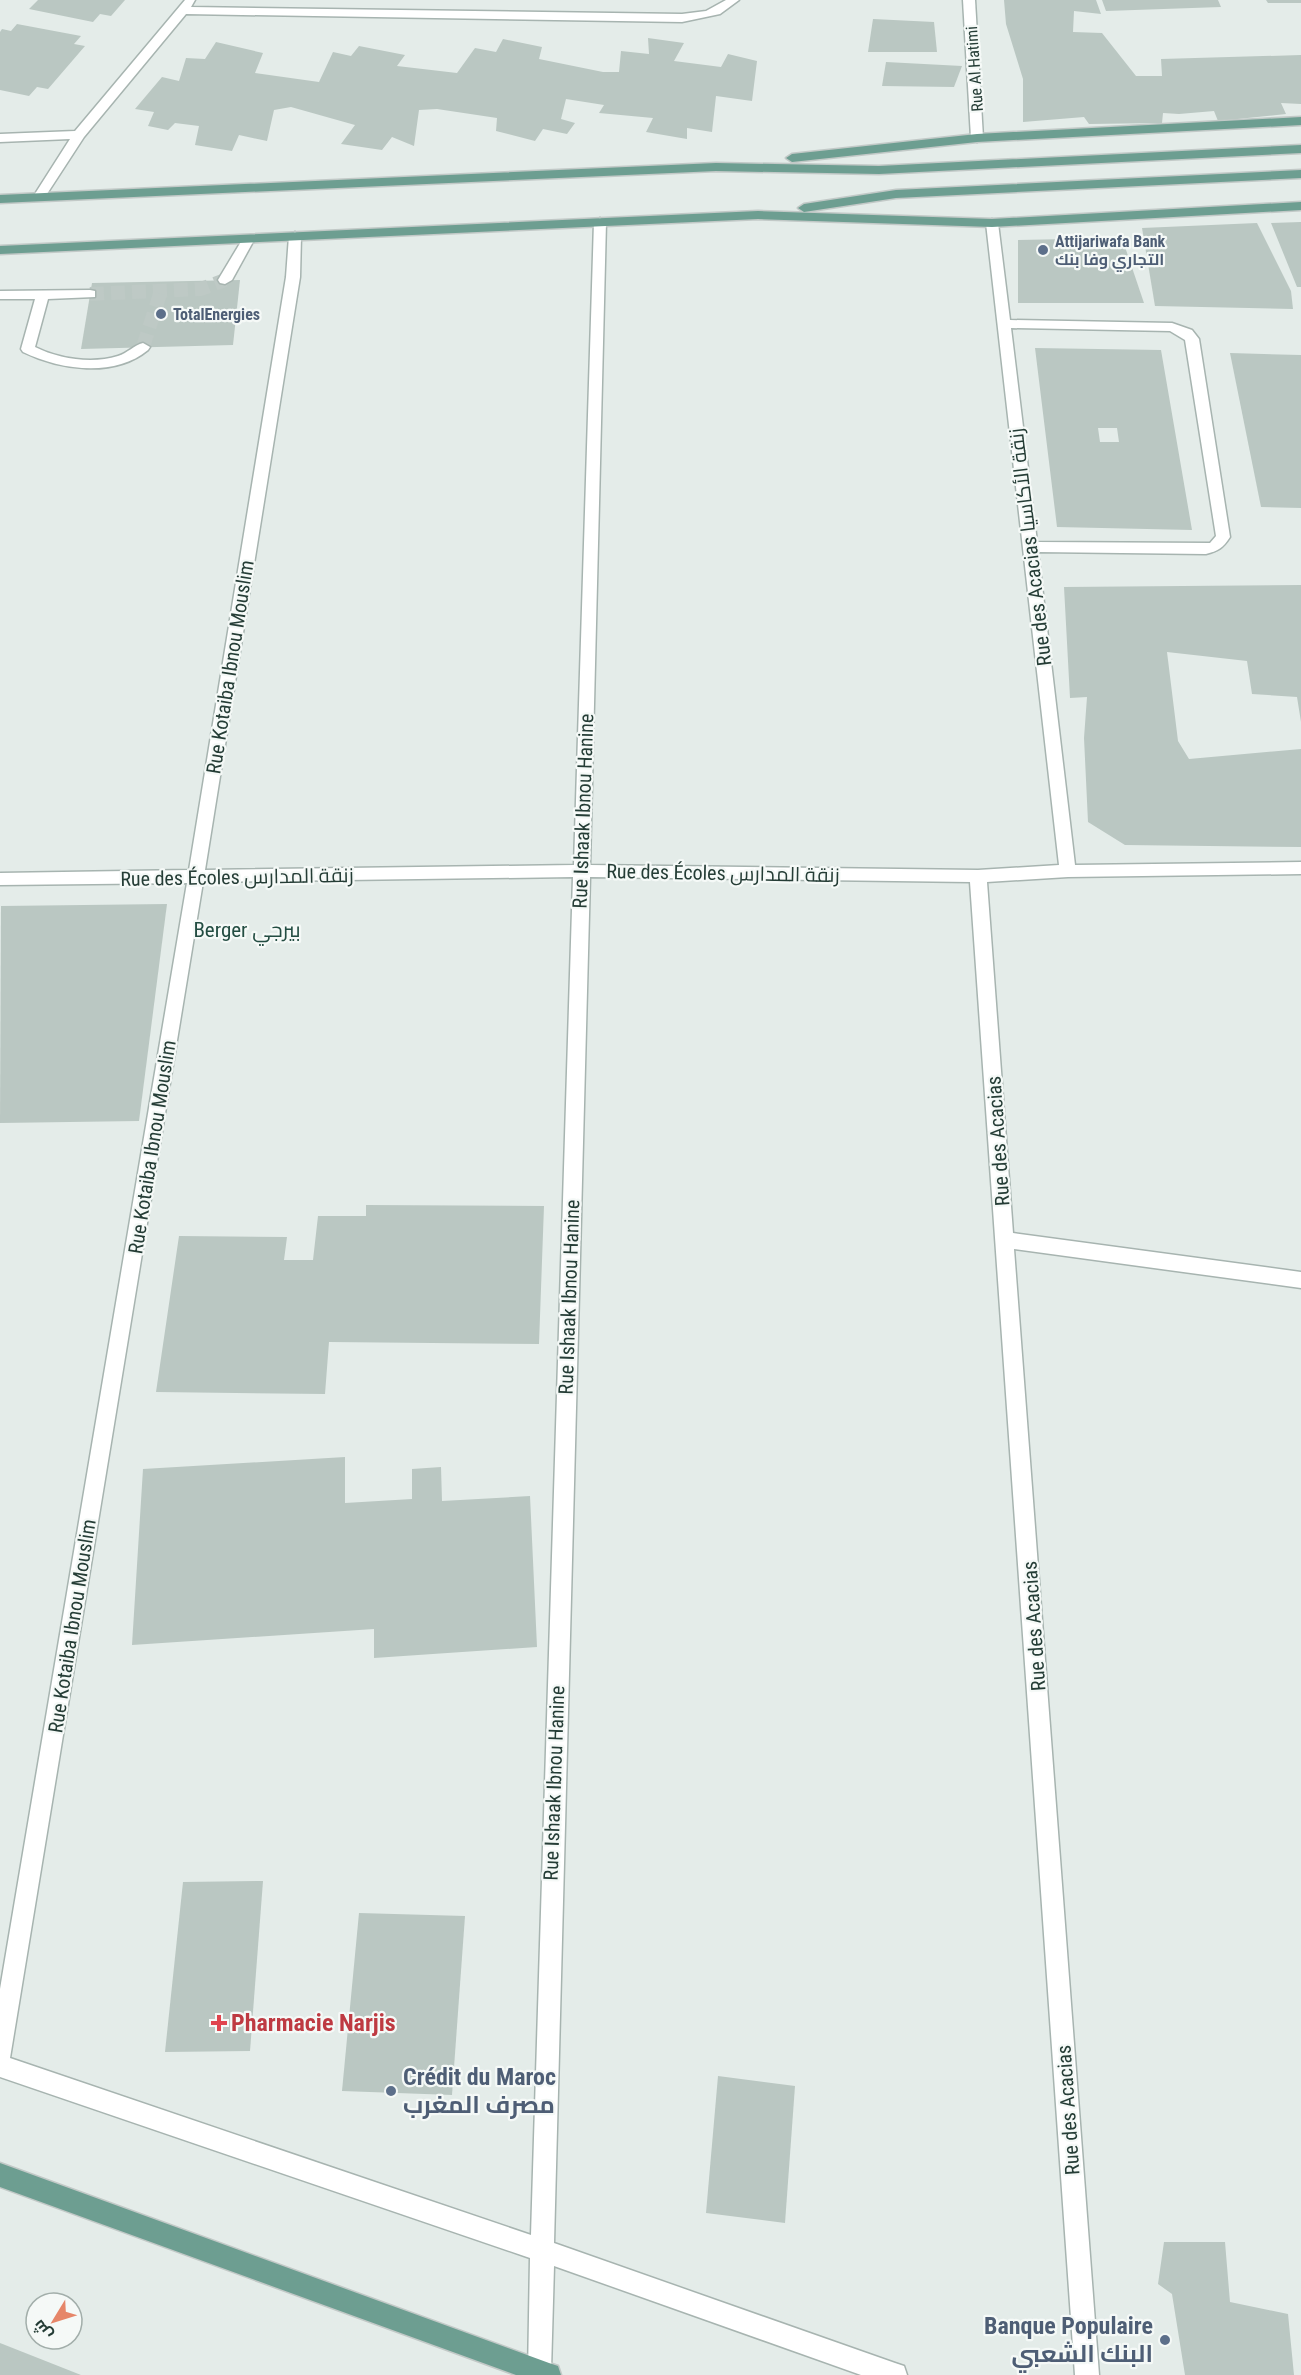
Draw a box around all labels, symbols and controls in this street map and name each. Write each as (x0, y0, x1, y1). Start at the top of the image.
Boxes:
street label: Rue Al Hatimi (962, 26, 987, 112)
place label: Attijariwafa Bank التجاري وفا بنك (1055, 232, 1166, 272)
marker: Attijariwafa Bank التجاري وفا بنك (1036, 243, 1050, 257)
place label: TotalEnergies (173, 305, 260, 324)
marker: TotalEnergies (154, 307, 168, 321)
street label: Rue des Acacias زنقة الأكاسيا (1004, 427, 1056, 667)
street label: Rue Kotaiba Ibnou Mouslim (201, 558, 259, 776)
street label: Rue Ishaak Ibnou Hanine (568, 713, 598, 909)
street label: Rue des Écoles زنقة المدارس (606, 859, 840, 888)
street label: Rue des Écoles زنقة المدارس (120, 863, 354, 892)
district label: Berger بيرجي (193, 918, 301, 946)
street label: Rue Kotaiba Ibnou Mouslim (123, 1038, 181, 1256)
street label: Rue des Acacias (981, 1075, 1015, 1207)
street label: Rue Ishaak Ibnou Hanine (554, 1199, 584, 1395)
street label: Rue Kotaiba Ibnou Mouslim (43, 1517, 101, 1735)
street label: Rue des Acacias (1017, 1560, 1051, 1692)
street label: Rue Ishaak Ibnou Hanine (539, 1685, 569, 1881)
place label: Pharmacie Narjis (231, 2009, 396, 2037)
marker: Pharmacie Narjis (212, 2016, 226, 2030)
street label: Rue des Acacias (1051, 2044, 1085, 2176)
place label: Crédit du Maroc مصرف المغرب (403, 2063, 556, 2119)
marker: Crédit du Maroc مصرف المغرب (384, 2084, 398, 2098)
north arrow (24, 2291, 84, 2351)
place label: Banque Populaire البنك الشعبي (984, 2312, 1153, 2373)
text: ش (29, 2316, 56, 2344)
marker: Banque Populaire البنك الشعبي (1158, 2333, 1172, 2347)

